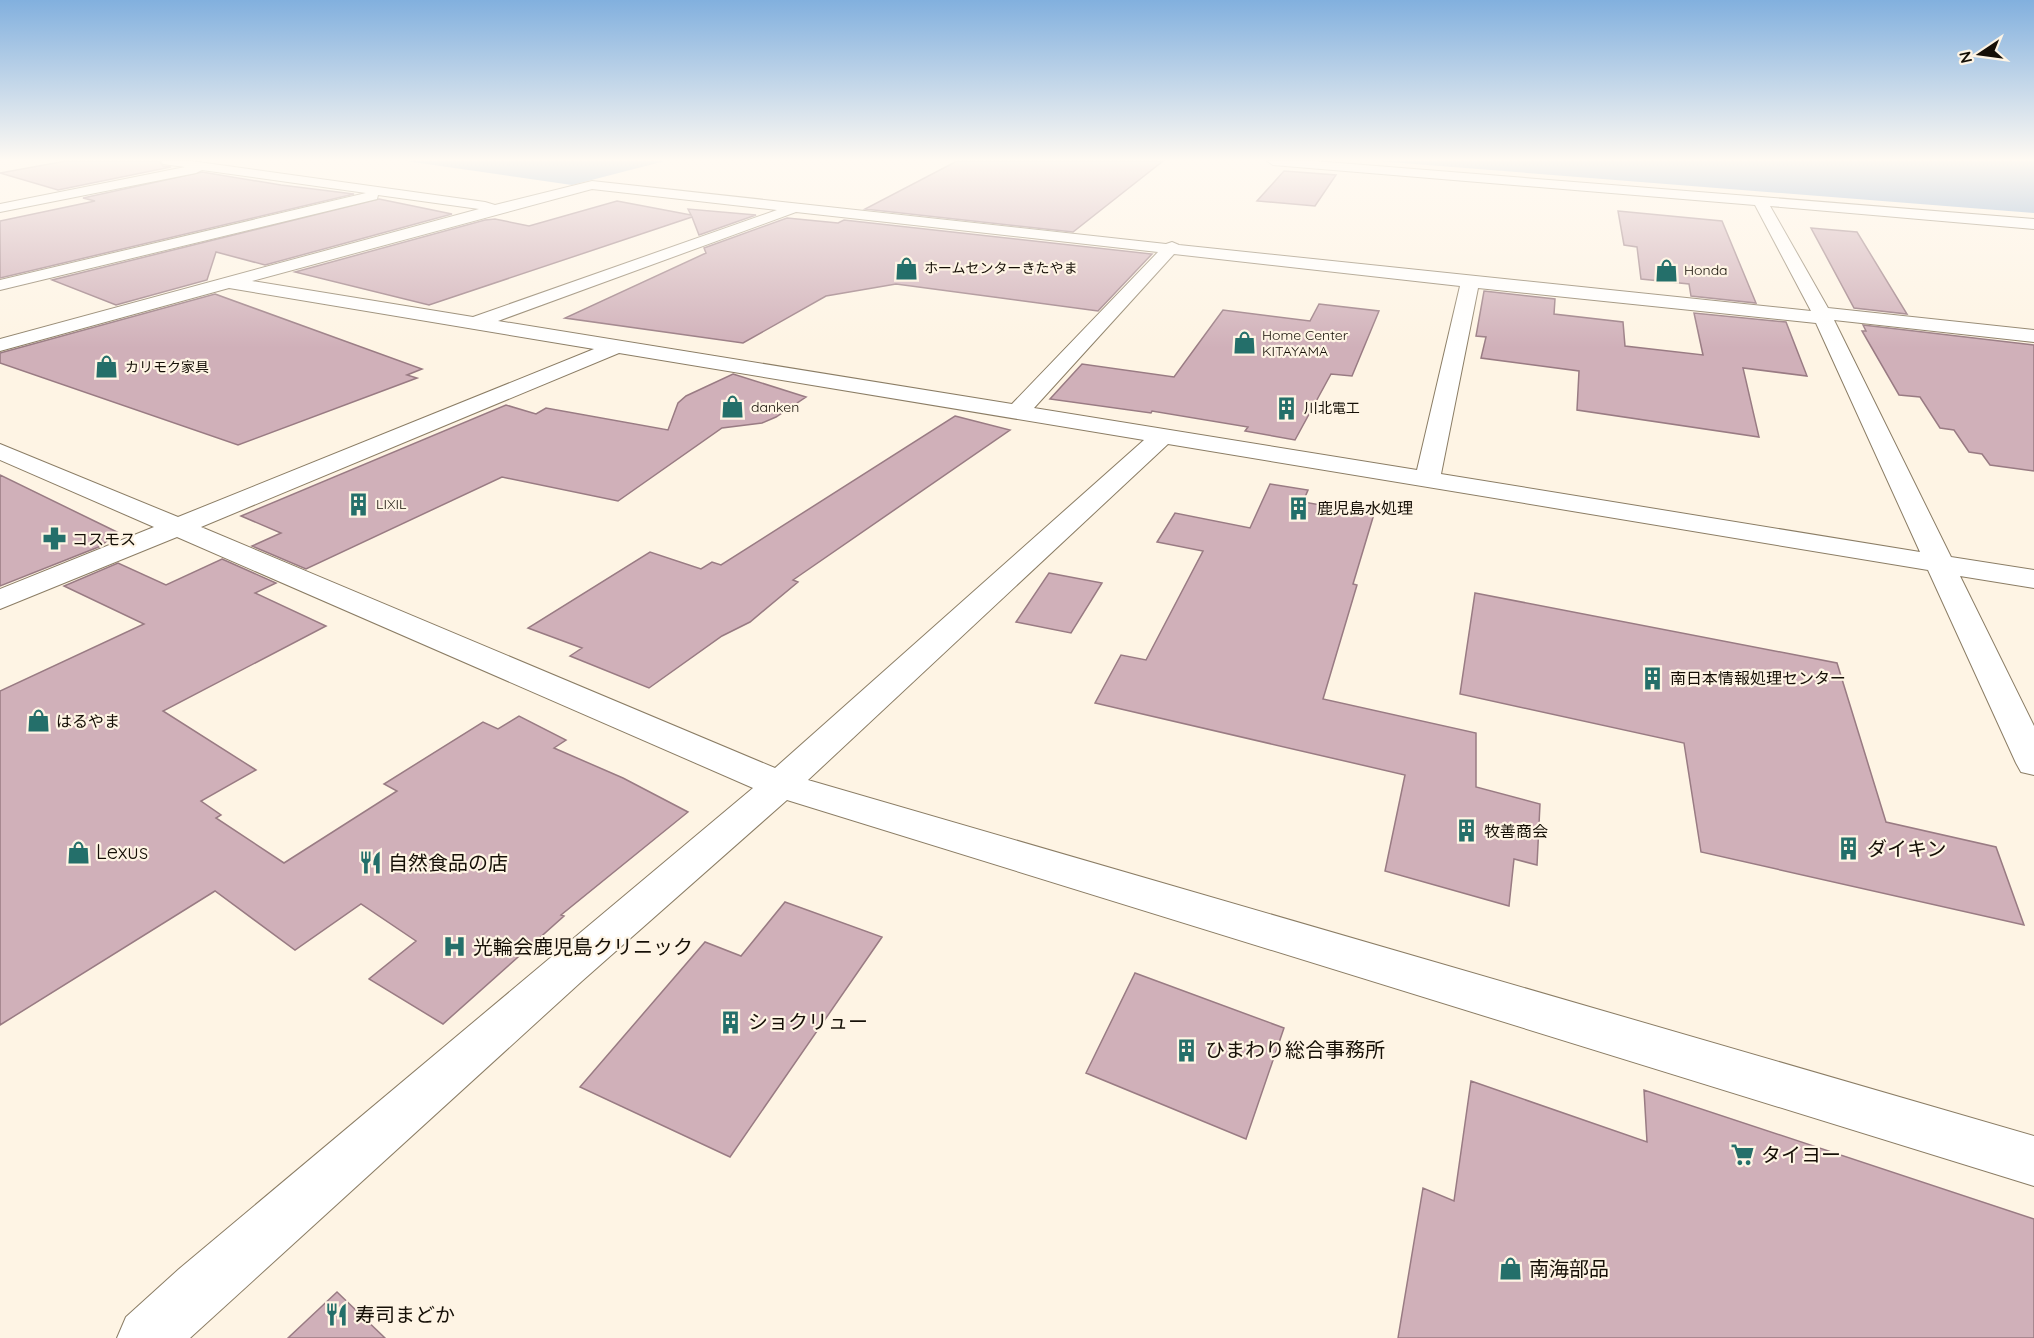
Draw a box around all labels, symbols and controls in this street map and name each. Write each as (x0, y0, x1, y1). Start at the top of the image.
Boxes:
north arrow (1950, 24, 2010, 84)
text: N (1954, 49, 1976, 65)
shop icon: ホームセンターきたやま (893, 255, 919, 281)
shop icon: Honda (1653, 257, 1679, 283)
place label: ホームセンターきたやま (924, 259, 1078, 277)
place label: Honda (1684, 261, 1728, 279)
place label: Home Center KITAYAMA (1262, 326, 1349, 360)
shop icon: Home Center KITAYAMA (1231, 330, 1257, 356)
shop icon: カリモク家具 (94, 354, 120, 380)
place label: カリモク家具 (125, 358, 209, 376)
shop icon: danken (720, 394, 746, 420)
building icon: 川北電工 (1273, 395, 1299, 421)
place label: danken (751, 398, 799, 416)
place label: 川北電工 (1304, 399, 1360, 417)
building icon: LIXIL (345, 491, 371, 517)
place label: LIXIL (376, 495, 407, 513)
building icon: 鹿児島水処理 (1286, 495, 1312, 521)
place label: 鹿児島水処理 (1317, 498, 1413, 518)
pharmacy icon: コスモス (41, 526, 67, 552)
place label: コスモス (72, 529, 136, 549)
building icon: 南日本情報処理センター (1639, 665, 1665, 691)
place label: 南日本情報処理センター (1670, 668, 1846, 688)
shop icon: はるやま (25, 708, 51, 734)
place label: はるやま (56, 711, 120, 731)
building icon: 牧善商会 (1453, 818, 1479, 844)
place label: 牧善商会 (1484, 821, 1548, 841)
building icon: ダイキン (1836, 836, 1862, 862)
place label: ダイキン (1867, 836, 1946, 861)
shop icon: Lexus (65, 839, 91, 865)
place label: Lexus (96, 839, 148, 864)
restaurant icon: 自然食品の店 (357, 850, 383, 876)
place label: 自然食品の店 (388, 850, 508, 875)
hospital icon: 光輪会鹿児島クリニック (442, 934, 468, 960)
place label: 光輪会鹿児島クリニック (473, 934, 693, 959)
building icon: ショクリュー (717, 1009, 743, 1035)
place label: ショクリュー (748, 1009, 868, 1034)
building icon: ひまわり総合事務所 (1174, 1037, 1200, 1063)
place label: ひまわり総合事務所 (1205, 1037, 1385, 1062)
supermarket icon: タイヨー (1730, 1142, 1756, 1168)
place label: タイヨー (1761, 1142, 1841, 1167)
shop icon: 南海部品 (1498, 1256, 1524, 1282)
place label: 南海部品 (1529, 1256, 1609, 1281)
restaurant icon: 寿司まどか (324, 1302, 350, 1328)
place label: 寿司まどか (355, 1302, 455, 1327)

